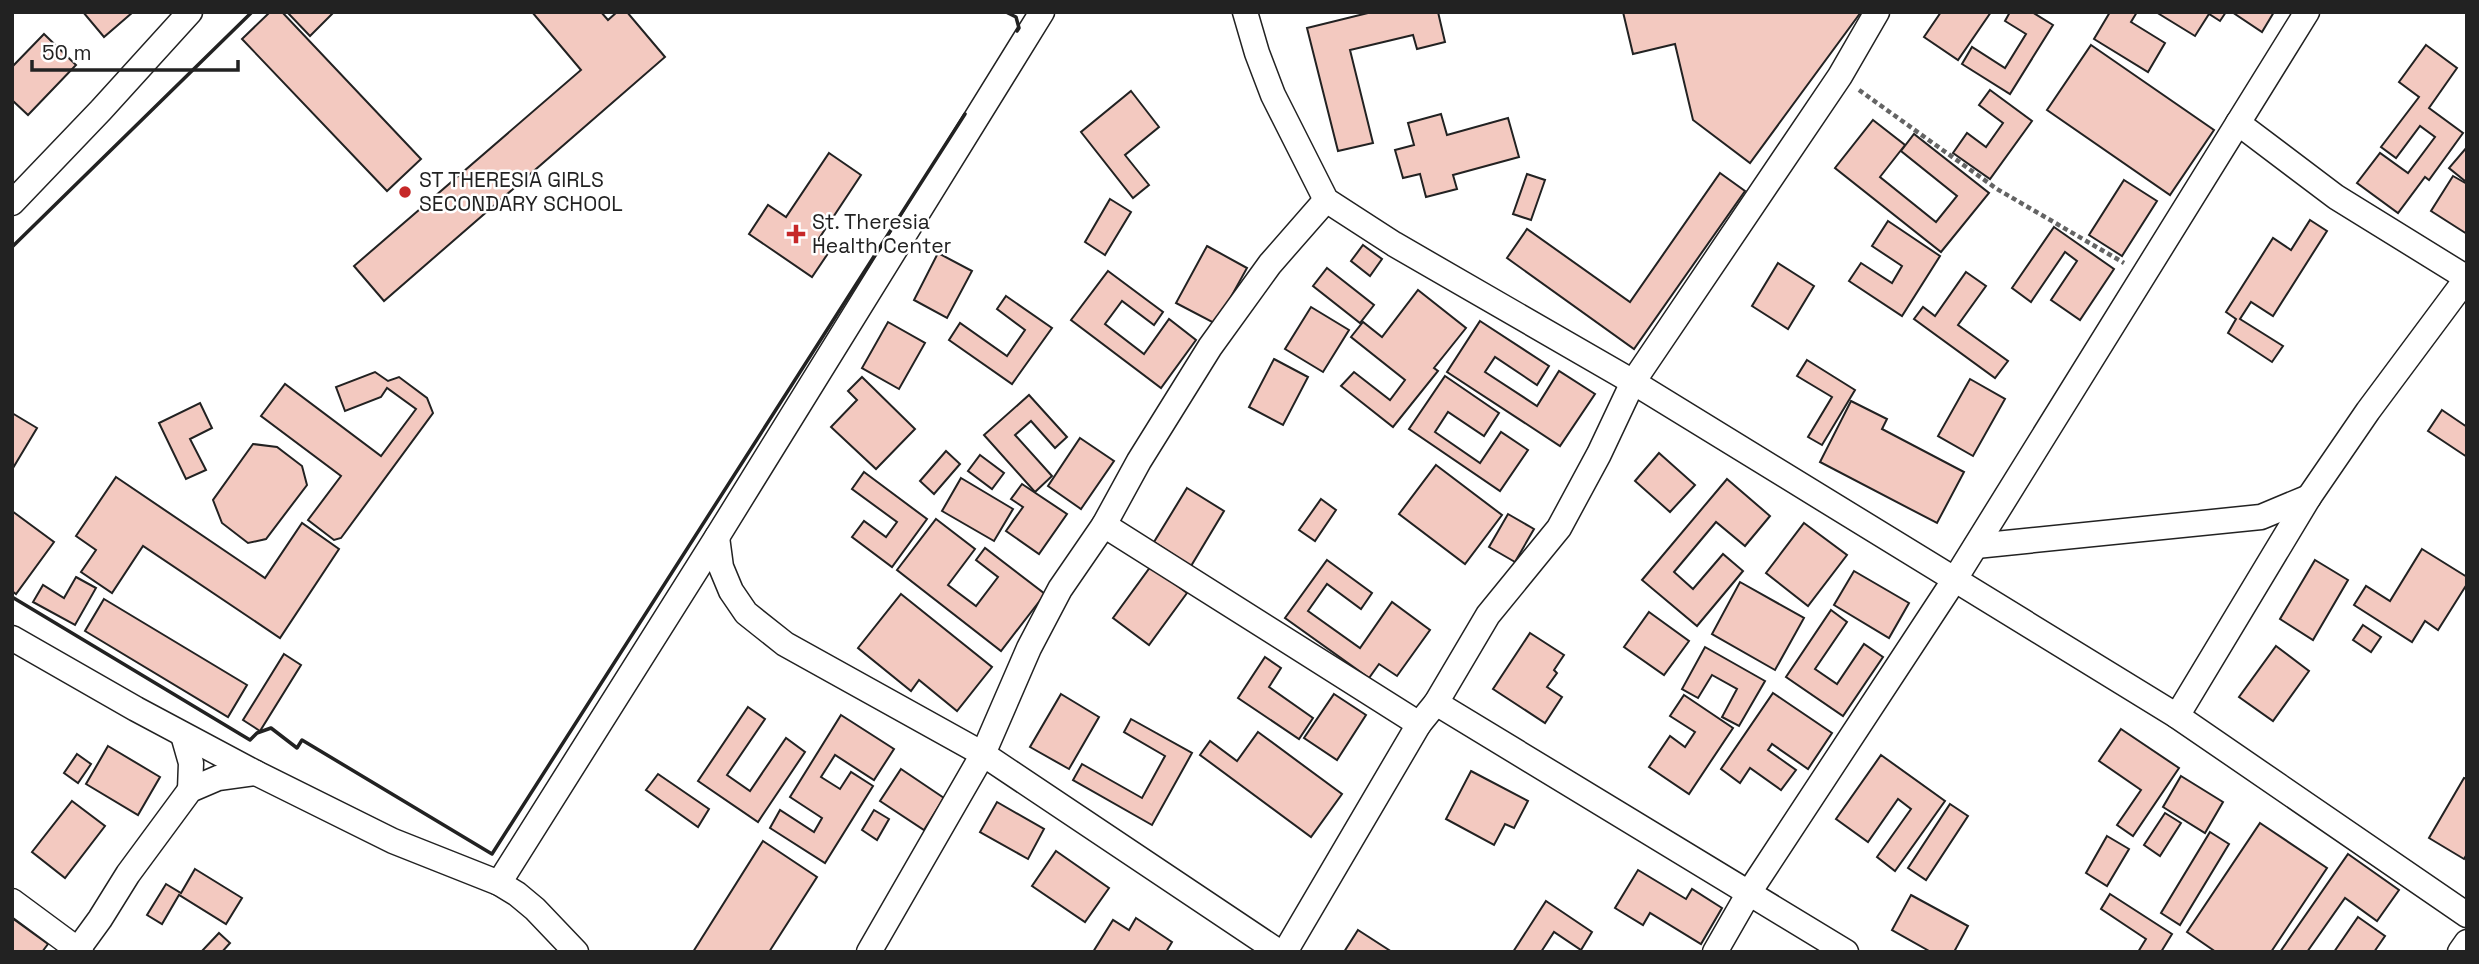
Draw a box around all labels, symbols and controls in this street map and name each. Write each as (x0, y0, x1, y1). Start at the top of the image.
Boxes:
scale bar (32, 28, 238, 72)
text: 50 m (42, 39, 92, 66)
place label: ST THERESIA GIRLS SECONDARY SCHOOL (419, 166, 623, 217)
marker: ST THERESIA GIRLS SECONDARY SCHOOL (397, 184, 413, 200)
place label: St. Theresia Health Center (812, 208, 952, 259)
marker: St. Theresia Health Center (786, 224, 806, 244)

